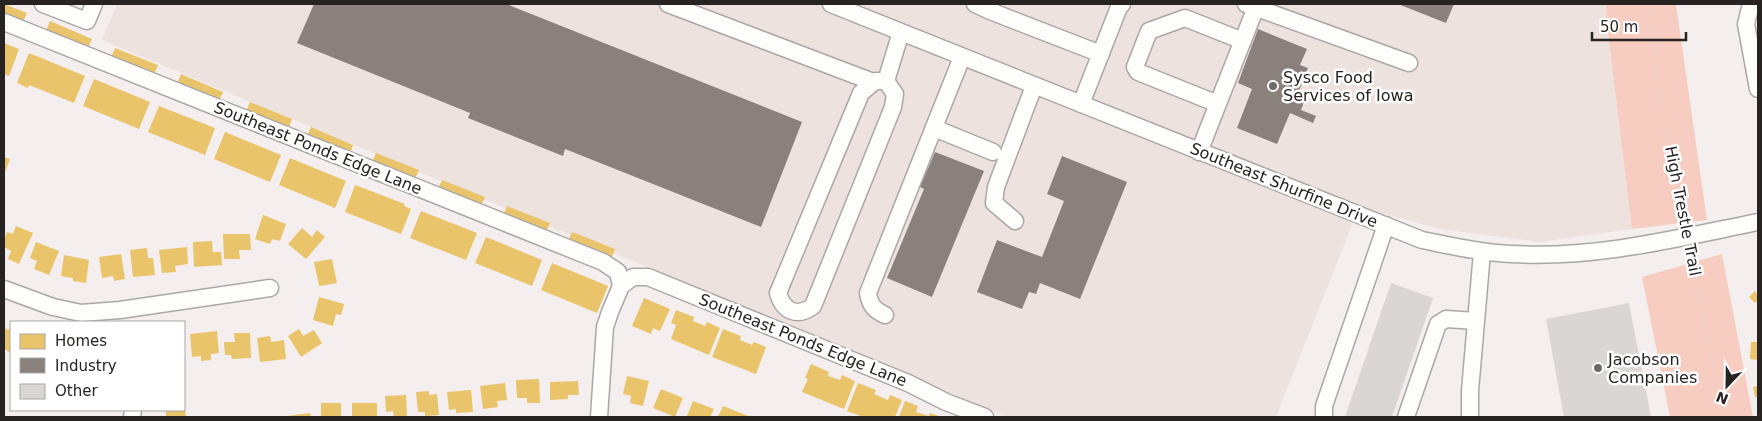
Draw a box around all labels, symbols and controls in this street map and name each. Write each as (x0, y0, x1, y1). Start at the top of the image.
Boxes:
scale bar (1592, 10, 1686, 42)
text: 50 m (1600, 18, 1638, 36)
place label: Sysco Food Services of Iowa (1283, 68, 1413, 105)
marker: Sysco Food Services of Iowa (1267, 80, 1279, 92)
street label: Southeast Ponds Edge Lane (211, 98, 425, 198)
street label: Southeast Shurfine Drive (1187, 139, 1381, 231)
street label: High Trestle Trail (1661, 144, 1705, 278)
street label: Southeast Ponds Edge Lane (696, 290, 910, 390)
legend (10, 321, 185, 411)
text: Homes (55, 332, 107, 350)
place label: Jacobson Companies (1607, 350, 1697, 387)
text: Industry (55, 357, 117, 375)
north arrow (1702, 361, 1752, 411)
marker: Jacobson Companies (1592, 362, 1604, 374)
text: Other (55, 382, 98, 400)
text: N (1714, 388, 1731, 408)

